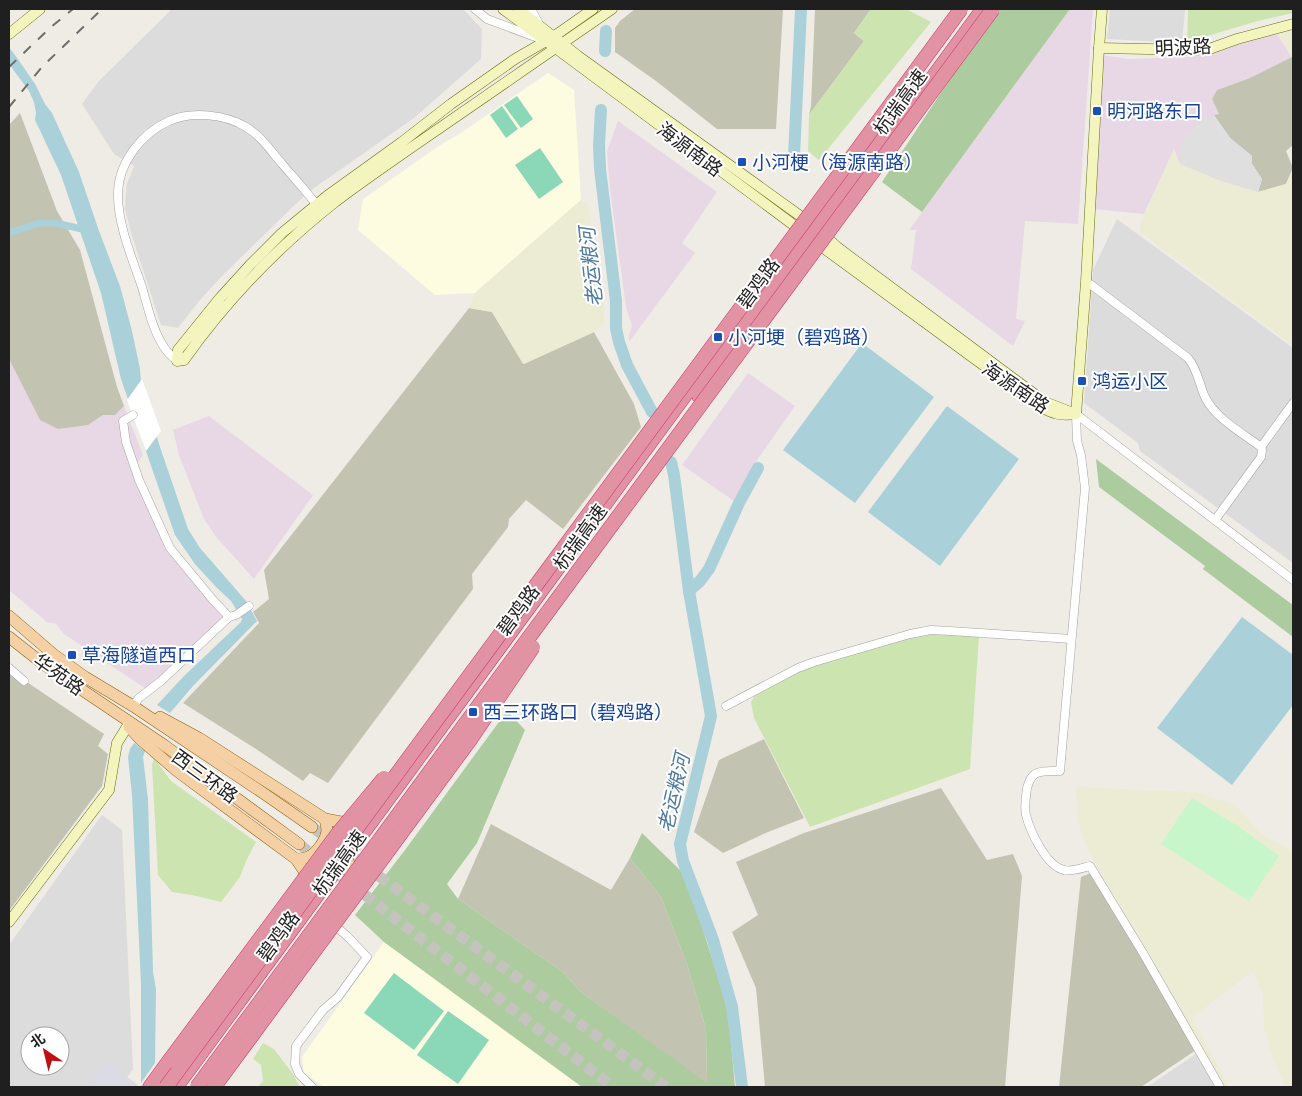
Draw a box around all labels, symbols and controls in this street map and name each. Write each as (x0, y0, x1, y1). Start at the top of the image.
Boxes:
street label: 明波路 (1154, 34, 1212, 61)
street label: 杭瑞高速 (868, 64, 933, 140)
place label: 明河路东口 (1107, 99, 1202, 124)
marker: 明河路东口 (1091, 105, 1103, 117)
street label: 海源南路 (652, 117, 728, 182)
place label: 小河梗（海源南路） (752, 150, 923, 175)
marker: 小河梗（海源南路） (736, 156, 748, 168)
water label: 老运粮河 (573, 222, 608, 308)
street label: 碧鸡路 (732, 253, 785, 314)
place label: 小河埂（碧鸡路） (728, 325, 880, 350)
marker: 小河埂（碧鸡路） (712, 331, 724, 343)
street label: 海源南路 (977, 356, 1054, 419)
place label: 鸿运小区 (1092, 369, 1168, 394)
marker: 鸿运小区 (1076, 375, 1088, 387)
street label: 杭瑞高速 (548, 499, 613, 575)
street label: 碧鸡路 (492, 580, 545, 641)
place label: 草海隧道西口 (82, 643, 196, 668)
street label: 华苑路 (28, 648, 89, 701)
marker: 草海隧道西口 (66, 649, 78, 661)
place label: 西三环路口（碧鸡路） (483, 700, 673, 725)
marker: 西三环路口（碧鸡路） (467, 706, 479, 718)
street label: 西三环路 (167, 744, 243, 809)
water label: 老运粮河 (652, 747, 697, 835)
street label: 杭瑞高速 (307, 825, 372, 901)
street label: 碧鸡路 (252, 906, 305, 967)
north arrow (20, 1026, 70, 1076)
text: 北 (27, 1029, 48, 1052)

